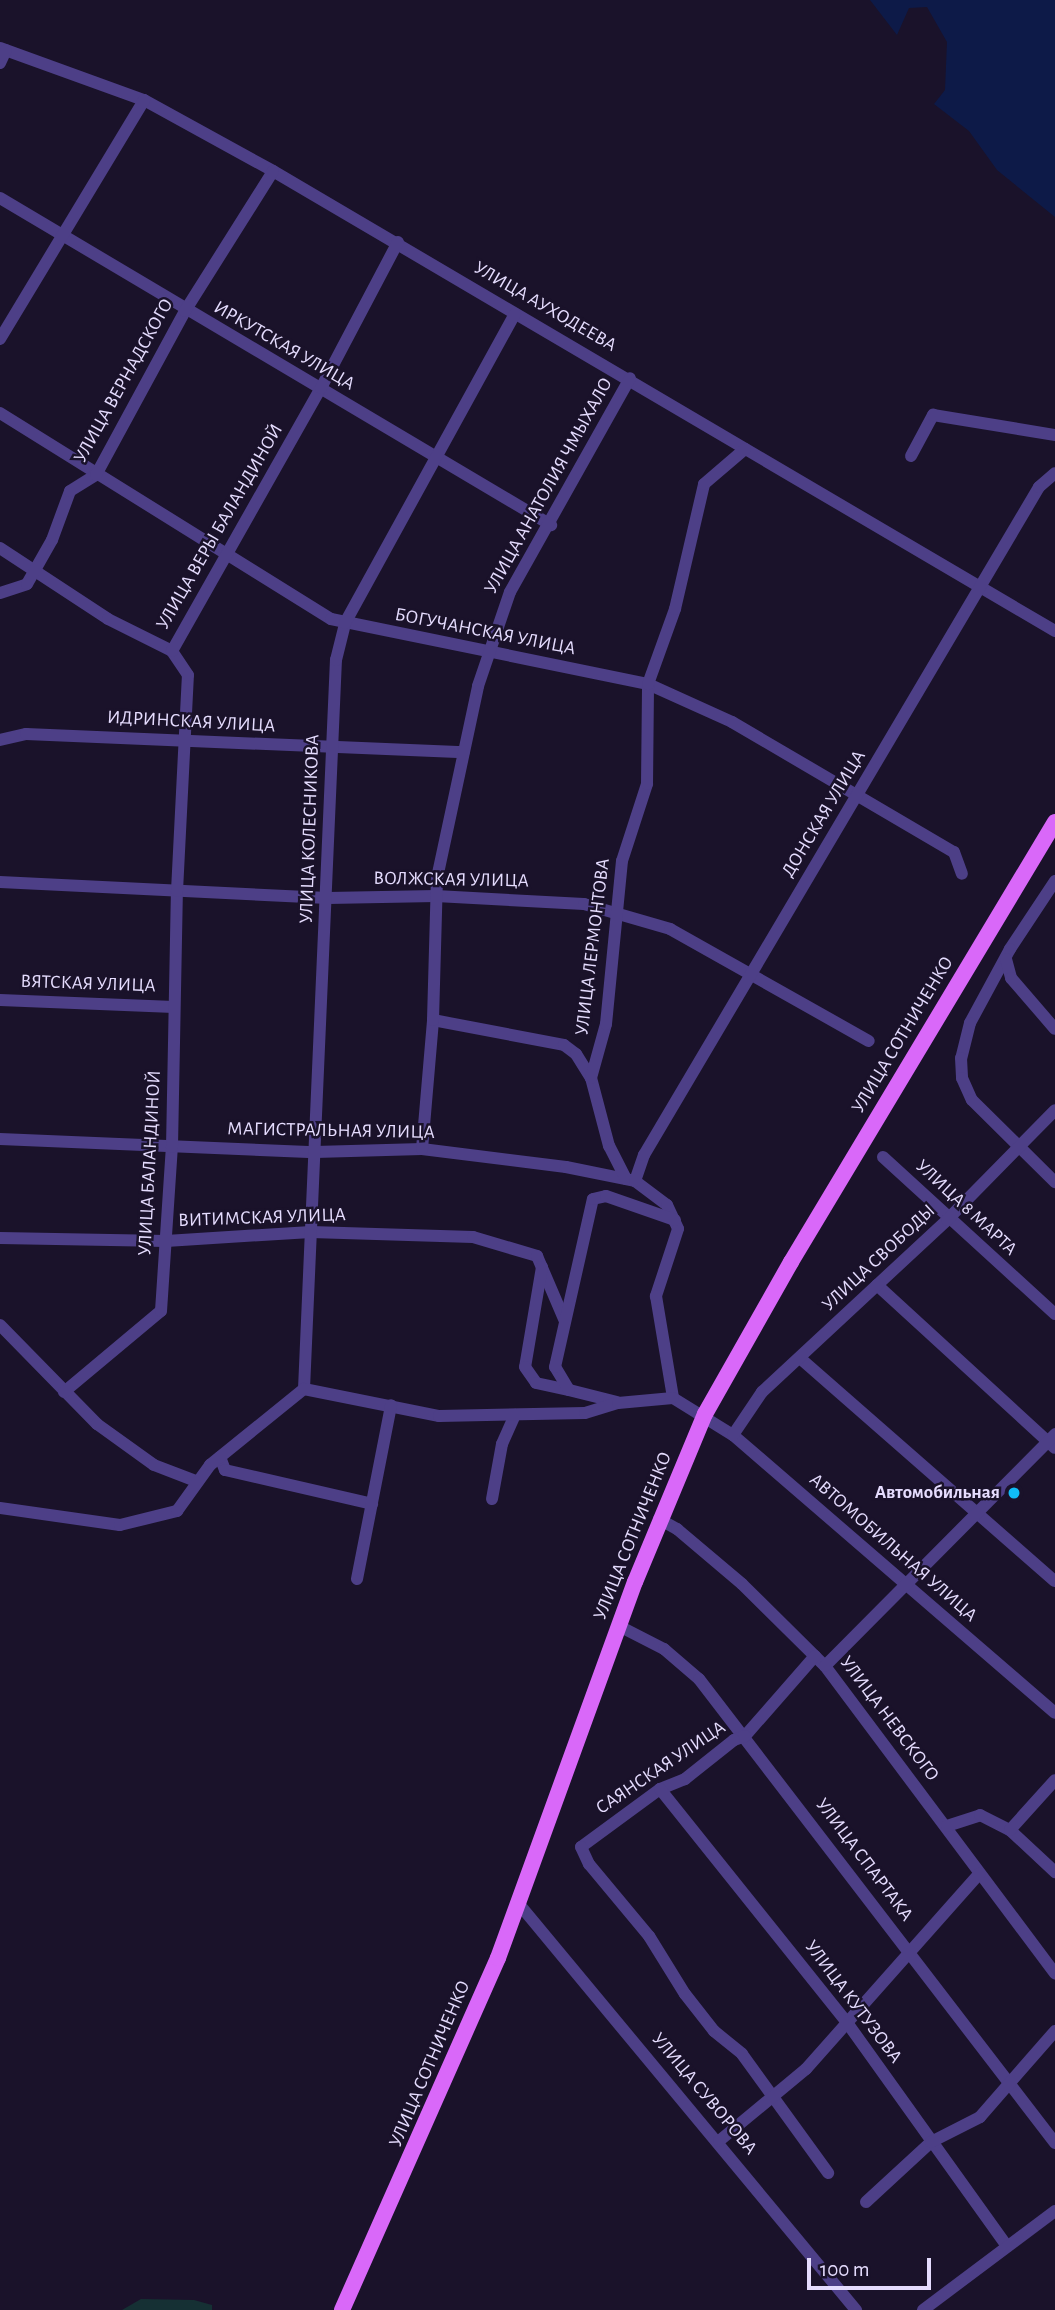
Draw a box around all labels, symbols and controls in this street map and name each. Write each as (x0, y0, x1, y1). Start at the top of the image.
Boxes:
street label: УЛИЦА АУХОДЕЕВА (469, 257, 621, 357)
street label: УЛИЦА ВЕРНАДСКОГО (69, 295, 179, 467)
street label: ИРКУТСКАЯ УЛИЦА (209, 296, 359, 396)
street label: УЛИЦА АНАТОЛИЯ ЧМЫХАЛО (480, 374, 618, 598)
street label: УЛИЦА ВЕРЫ БАЛАНДИНОЙ (152, 420, 288, 634)
street label: БОГУЧАНСКАЯ УЛИЦА (393, 603, 577, 661)
street label: ИДРИНСКАЯ УЛИЦА (106, 706, 276, 738)
street label: УЛИЦА КОЛЕСНИКОВА (295, 734, 325, 924)
street label: ДОНСКАЯ УЛИЦА (777, 747, 871, 881)
street label: УЛИЦА ЛЕРМОНТОВА (571, 857, 615, 1037)
street label: ВОЛЖСКАЯ УЛИЦА (373, 867, 529, 893)
street label: УЛИЦА СОТНИЧЕНКО (847, 952, 959, 1118)
street label: ВЯТСКАЯ УЛИЦА (20, 970, 156, 998)
street label: УЛИЦА БАЛАНДИНОЙ (134, 1070, 166, 1256)
street label: МАГИСТРАЛЬНАЯ УЛИЦА (227, 1118, 435, 1144)
street label: УЛИЦА 8 МАРТА (911, 1155, 1021, 1261)
street label: УЛИЦА СВОБОДЫ (818, 1200, 940, 1316)
street label: ВИТИМСКАЯ УЛИЦА (178, 1204, 346, 1232)
street label: УЛИЦА СОТНИЧЕНКО (589, 1449, 677, 1623)
street label: АВТОМОБИЛЬНАЯ УЛИЦА (804, 1469, 982, 1627)
place label: Автомобильная (875, 1482, 1000, 1504)
marker: Автомобильная (1006, 1485, 1022, 1501)
street label: УЛИЦА НЕВСКОГО (835, 1652, 943, 1786)
street label: САЯНСКАЯ УЛИЦА (592, 1716, 730, 1820)
street label: УЛИЦА СПАРТАКА (810, 1794, 918, 1926)
street label: УЛИЦА КУТУЗОВА (799, 1936, 907, 2068)
street label: УЛИЦА СОТНИЧЕНКО (385, 1977, 475, 2151)
street label: УЛИЦА СУВОРОВА (646, 2028, 762, 2160)
scale bar (810, 2244, 934, 2288)
text: 100 m (820, 2259, 870, 2280)

